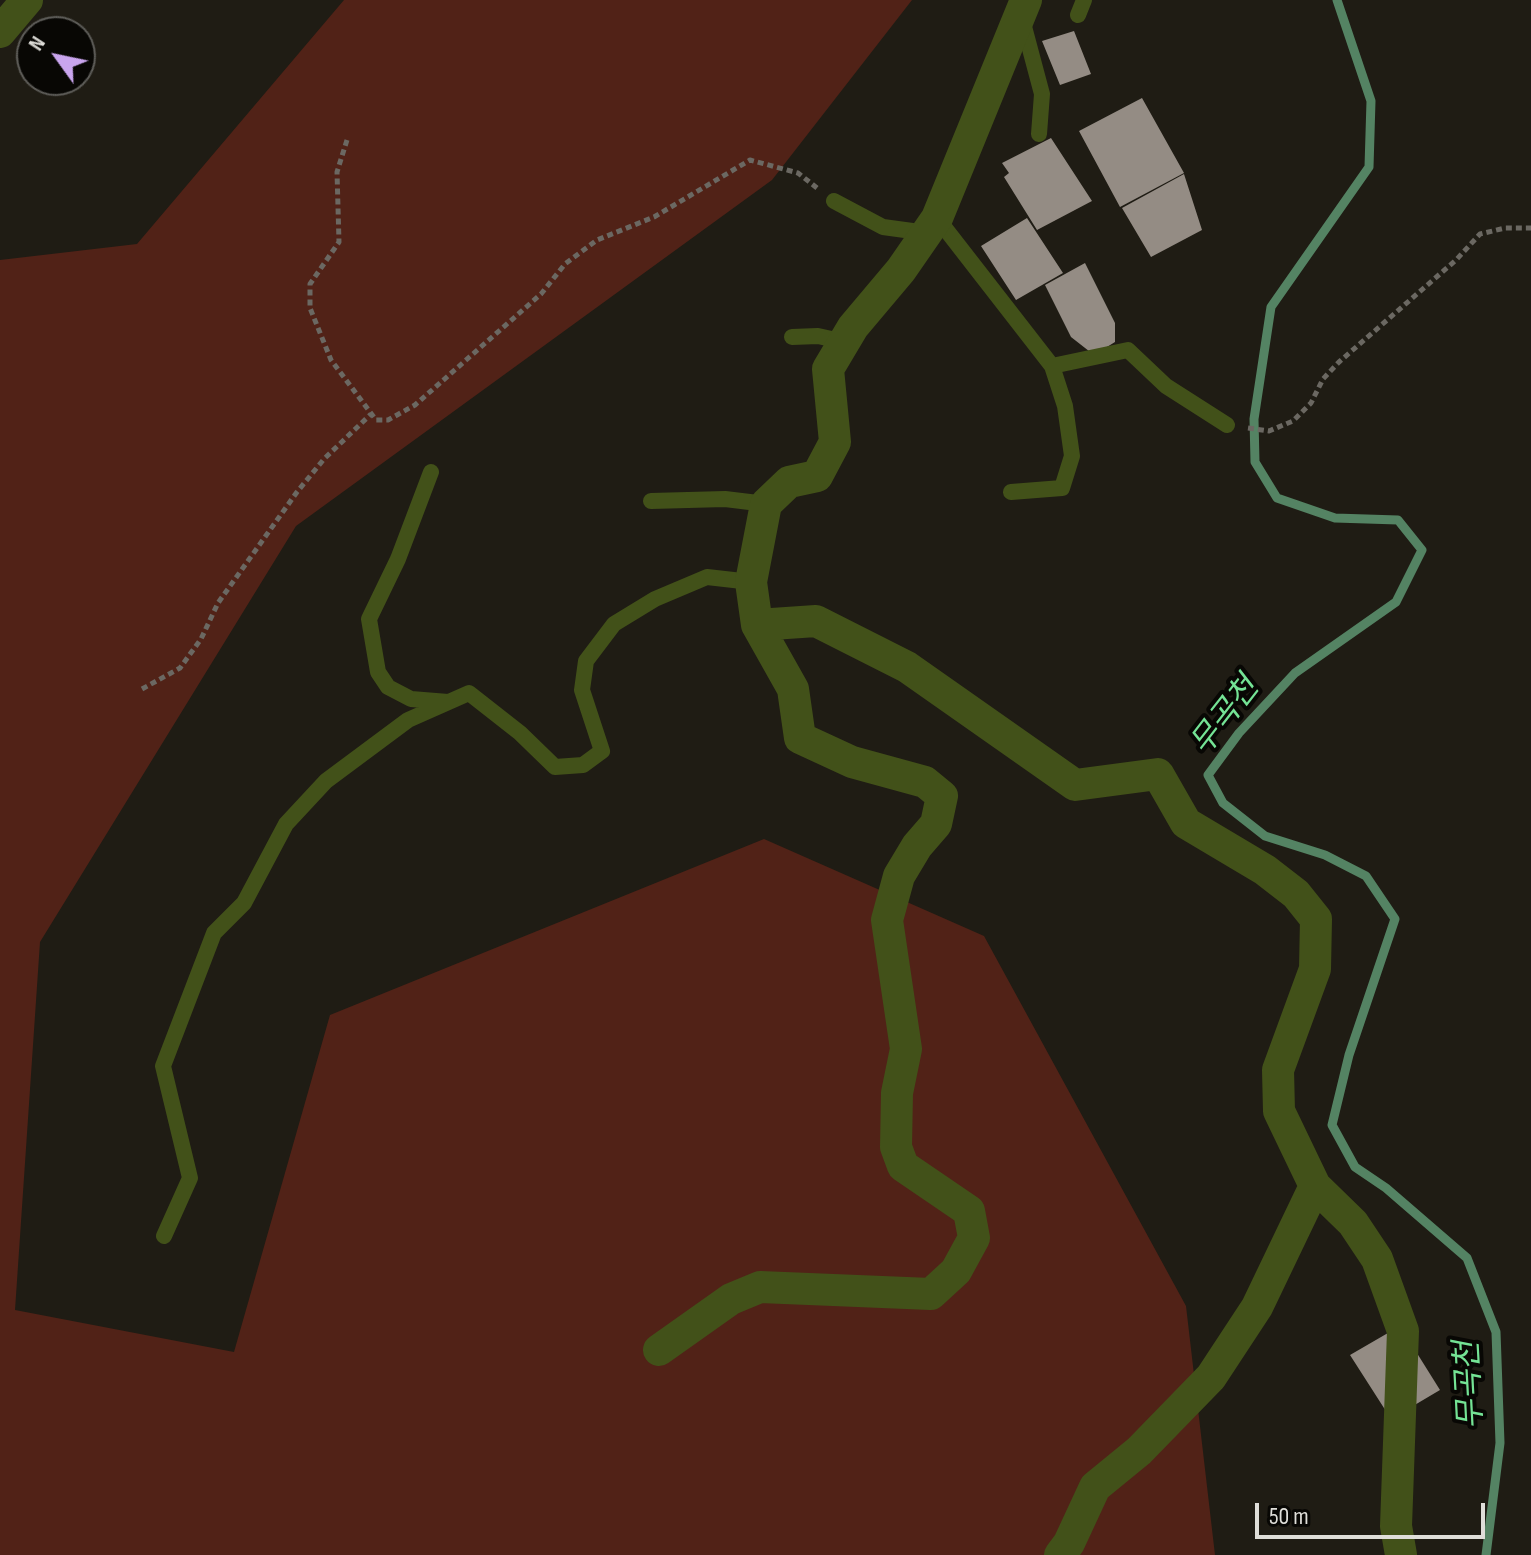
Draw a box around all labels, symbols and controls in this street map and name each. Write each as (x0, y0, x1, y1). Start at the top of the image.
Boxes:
north arrow (16, 16, 96, 96)
text: N (23, 31, 52, 56)
water label: 무곡천 (1184, 670, 1268, 764)
water label: 무곡천 (1450, 1340, 1492, 1430)
scale bar (1259, 1487, 1489, 1537)
text: 50 m (1269, 1502, 1309, 1531)

